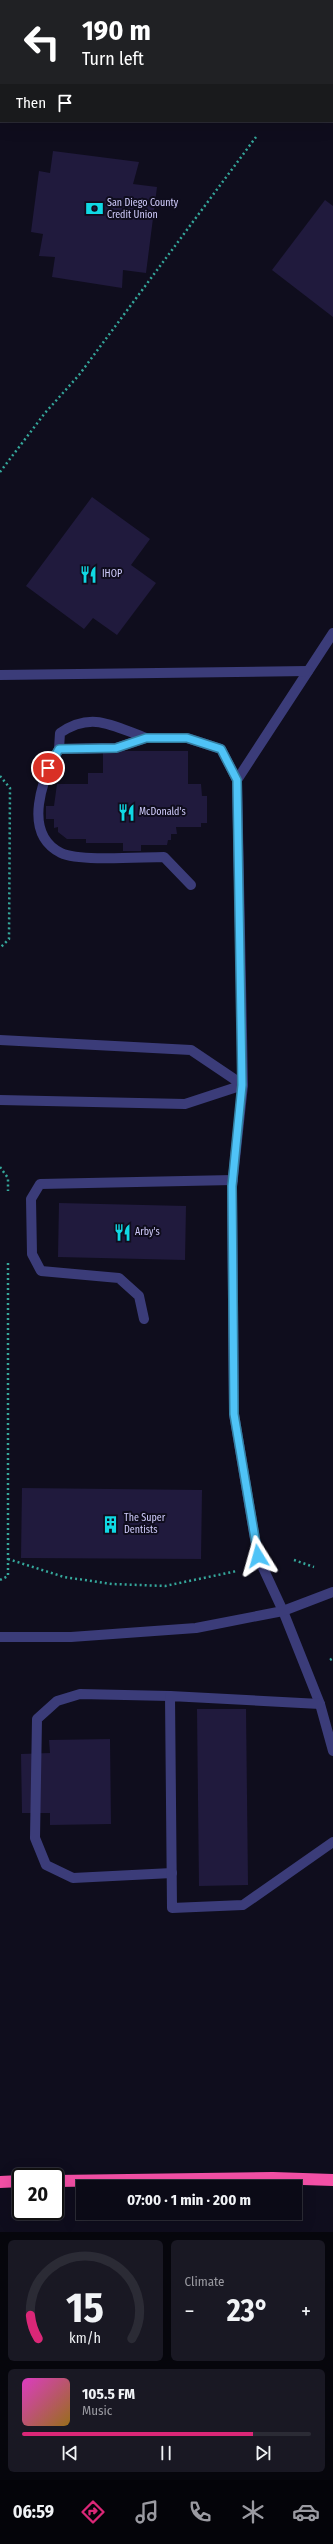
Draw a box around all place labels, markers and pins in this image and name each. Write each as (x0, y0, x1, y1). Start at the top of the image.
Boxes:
place label: San Diego County Credit Union (107, 197, 179, 221)
bank icon: San Diego County Credit Union (84, 199, 104, 219)
restaurant icon: IHOP (79, 564, 99, 584)
place label: IHOP (102, 568, 122, 580)
pin (31, 751, 65, 785)
restaurant icon: McDonald's (116, 802, 136, 822)
place label: McDonald's (139, 806, 186, 818)
restaurant icon: Arby's (112, 1222, 132, 1242)
place label: Arby's (135, 1226, 160, 1238)
place label: The Super Dentists (124, 1512, 166, 1536)
building icon: The Super Dentists (101, 1514, 121, 1534)

